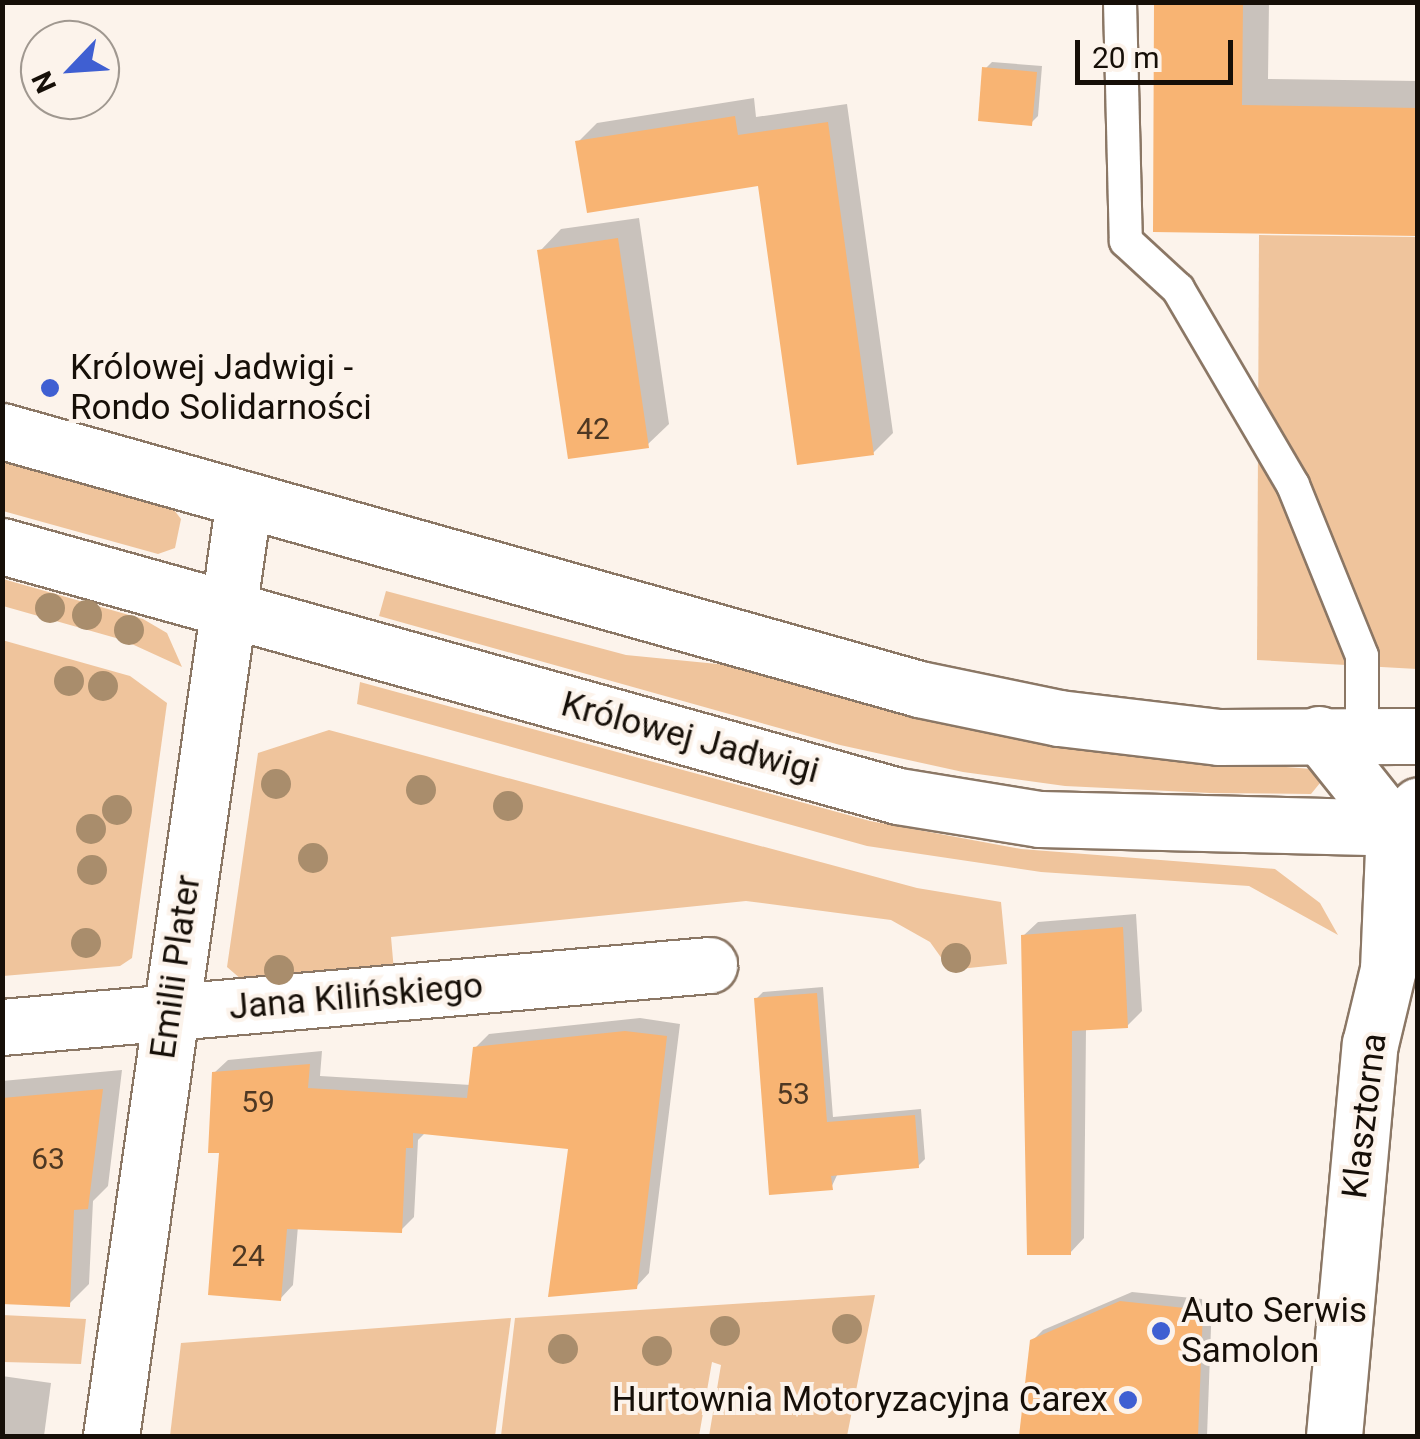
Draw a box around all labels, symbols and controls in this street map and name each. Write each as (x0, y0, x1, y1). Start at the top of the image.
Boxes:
north arrow (20, 20, 120, 120)
scale bar (1080, 20, 1238, 82)
text: 20 m (1092, 40, 1159, 75)
text: N (25, 66, 63, 98)
place label: Królowej Jadwigi - Rondo Solidarności (70, 347, 372, 429)
marker: Królowej Jadwigi - Rondo Solidarności (39, 377, 61, 399)
house number: 42 (576, 411, 610, 447)
street label: Królowej Jadwigi (557, 683, 823, 793)
street label: Emilii Plater (142, 873, 210, 1061)
street label: Jana Kilińskiego (227, 965, 485, 1029)
street label: Klasztorna (1334, 1031, 1396, 1201)
house number: 53 (776, 1076, 810, 1112)
house number: 59 (241, 1084, 275, 1120)
house number: 63 (31, 1141, 65, 1177)
house number: 24 (231, 1238, 265, 1274)
place label: Auto Serwis Samolon (1181, 1290, 1367, 1372)
marker: Auto Serwis Samolon (1150, 1320, 1172, 1342)
place label: Hurtownia Motoryzacyjna Carex (612, 1379, 1108, 1421)
marker: Hurtownia Motoryzacyjna Carex (1117, 1389, 1139, 1411)

